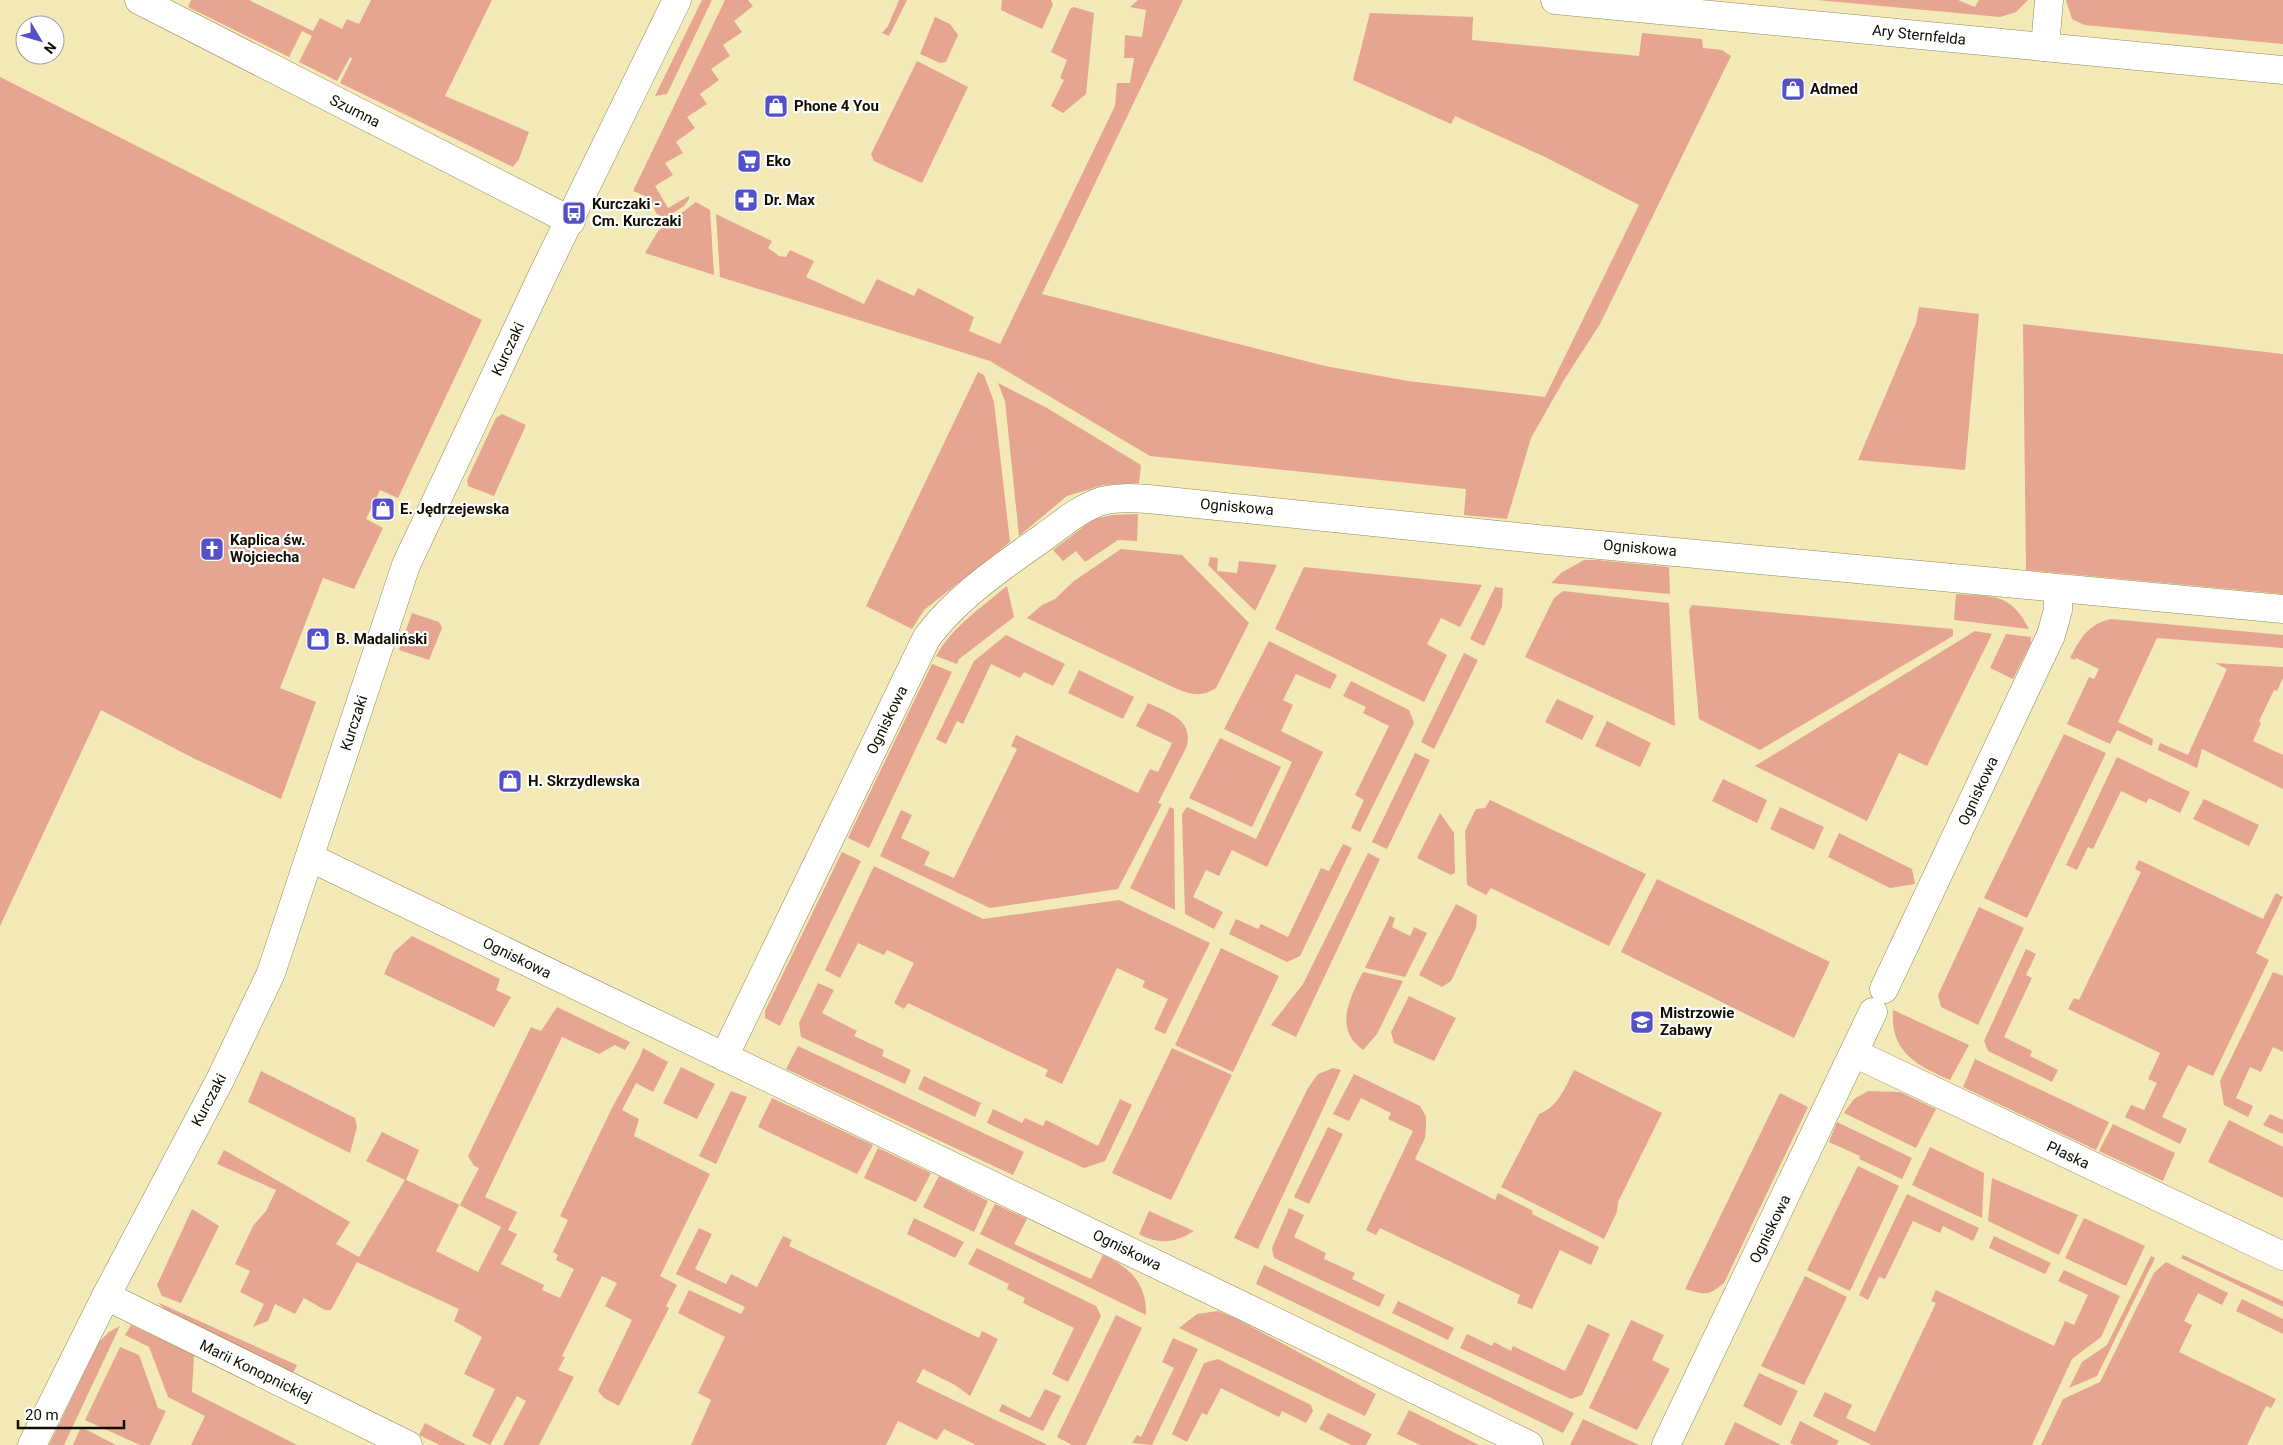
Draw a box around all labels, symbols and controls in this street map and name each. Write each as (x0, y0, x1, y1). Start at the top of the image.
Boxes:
north arrow (15, 15, 65, 65)
street label: Ary Sternfelda (1871, 21, 1967, 49)
text: N (41, 39, 60, 57)
shop icon: Admed (1780, 76, 1806, 102)
place label: Admed (1810, 80, 1858, 98)
street label: Szumna (327, 91, 383, 131)
shop icon: Phone 4 You (763, 93, 789, 119)
place label: Phone 4 You (794, 97, 879, 115)
supermarket icon: Eko (736, 148, 762, 174)
place label: Eko (766, 152, 791, 170)
pharmacy icon: Dr. Max (733, 187, 759, 213)
place label: Dr. Max (764, 191, 815, 209)
place label: Kurczaki - Cm. Kurczaki (592, 195, 681, 230)
bus stop icon: Kurczaki - Cm. Kurczaki (561, 200, 587, 226)
street label: Kurczaki (488, 319, 528, 379)
street label: Ogniskowa (1199, 495, 1275, 519)
shop icon: E. Jędrzejewska (370, 496, 396, 522)
place label: E. Jędrzejewska (400, 500, 509, 518)
place label: Kaplica św. Wojciecha (230, 531, 306, 566)
church icon: Kaplica św. Wojciecha (199, 536, 225, 562)
street label: Ogniskowa (1602, 536, 1678, 560)
shop icon: B. Madaliński (305, 626, 331, 652)
place label: B. Madaliński (336, 630, 427, 648)
street label: Ogniskowa (863, 683, 911, 757)
street label: Kurczaki (337, 693, 371, 753)
street label: Ogniskowa (1954, 754, 2002, 828)
shop icon: H. Skrzydlewska (497, 768, 523, 794)
place label: H. Skrzydlewska (528, 772, 640, 790)
street label: Ogniskowa (480, 934, 554, 982)
place label: Mistrzowie Zabawy (1660, 1004, 1734, 1039)
school or university icon: Mistrzowie Zabawy (1629, 1009, 1655, 1035)
street label: Kurczaki (188, 1071, 230, 1129)
street label: Płaska (2044, 1137, 2092, 1173)
street label: Ogniskowa (1746, 1192, 1794, 1266)
street label: Ogniskowa (1090, 1226, 1164, 1274)
street label: Marii Konopnickiej (197, 1336, 315, 1406)
scale bar (18, 1398, 124, 1430)
text: 20 m (25, 1406, 59, 1424)

